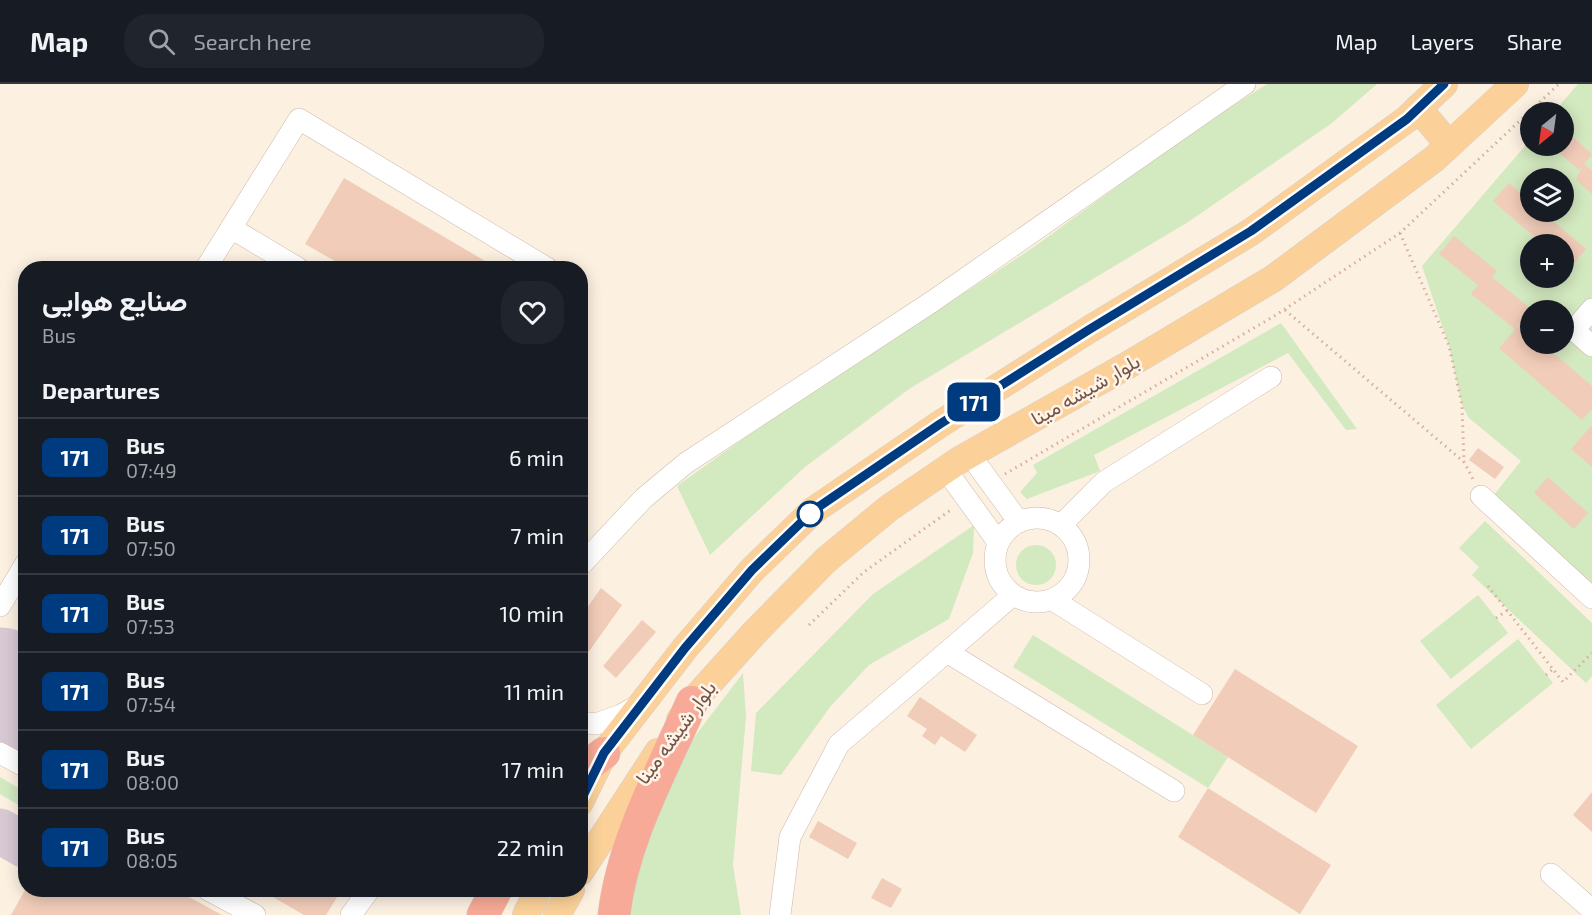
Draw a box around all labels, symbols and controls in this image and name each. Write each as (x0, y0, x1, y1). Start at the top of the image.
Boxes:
search box (124, 14, 544, 68)
text: Map (30, 24, 88, 58)
icon: search (145, 25, 178, 58)
text: Search here (193, 28, 312, 54)
text: Map (1335, 29, 1377, 54)
text: Layers (1410, 29, 1474, 54)
text: Share (1507, 29, 1562, 54)
north arrow (1520, 102, 1574, 156)
map controls (1520, 102, 1574, 354)
button: layers (1520, 168, 1574, 222)
button: + (1520, 234, 1574, 288)
button: heart (501, 281, 564, 344)
text: صنایع هوایی (42, 283, 187, 317)
button: − (1520, 300, 1574, 354)
text: Bus (42, 323, 76, 347)
street label: بلوار شیشه مینا (1026, 348, 1145, 432)
text: Departures (42, 377, 160, 403)
line badge: 171 (940, 382, 1008, 422)
text: 171 (959, 390, 989, 415)
text: Bus (126, 432, 165, 458)
text: 6 min (509, 444, 564, 470)
text: 171 (60, 445, 90, 470)
text: 07:49 (126, 458, 177, 482)
unlabelled marker (797, 501, 823, 527)
text: Bus (126, 510, 165, 536)
text: 7 min (510, 522, 564, 548)
text: 171 (60, 523, 90, 548)
text: 07:50 (126, 536, 176, 560)
text: Bus (126, 588, 165, 614)
text: 10 min (500, 600, 564, 626)
text: 171 (60, 601, 90, 626)
text: 07:53 (126, 614, 175, 638)
text: Bus (126, 666, 165, 692)
street label: بلوار شیشه مینا (630, 676, 722, 789)
text: 11 min (504, 678, 564, 704)
text: 171 (60, 679, 90, 704)
text: 07:54 (126, 692, 176, 716)
text: Bus (126, 744, 165, 770)
text: 17 min (502, 756, 564, 782)
text: 171 (60, 757, 90, 782)
text: 08:00 (126, 770, 179, 794)
text: Bus (126, 822, 165, 848)
text: 22 min (497, 834, 564, 860)
text: 171 (60, 835, 90, 860)
text: 08:05 (126, 848, 178, 872)

